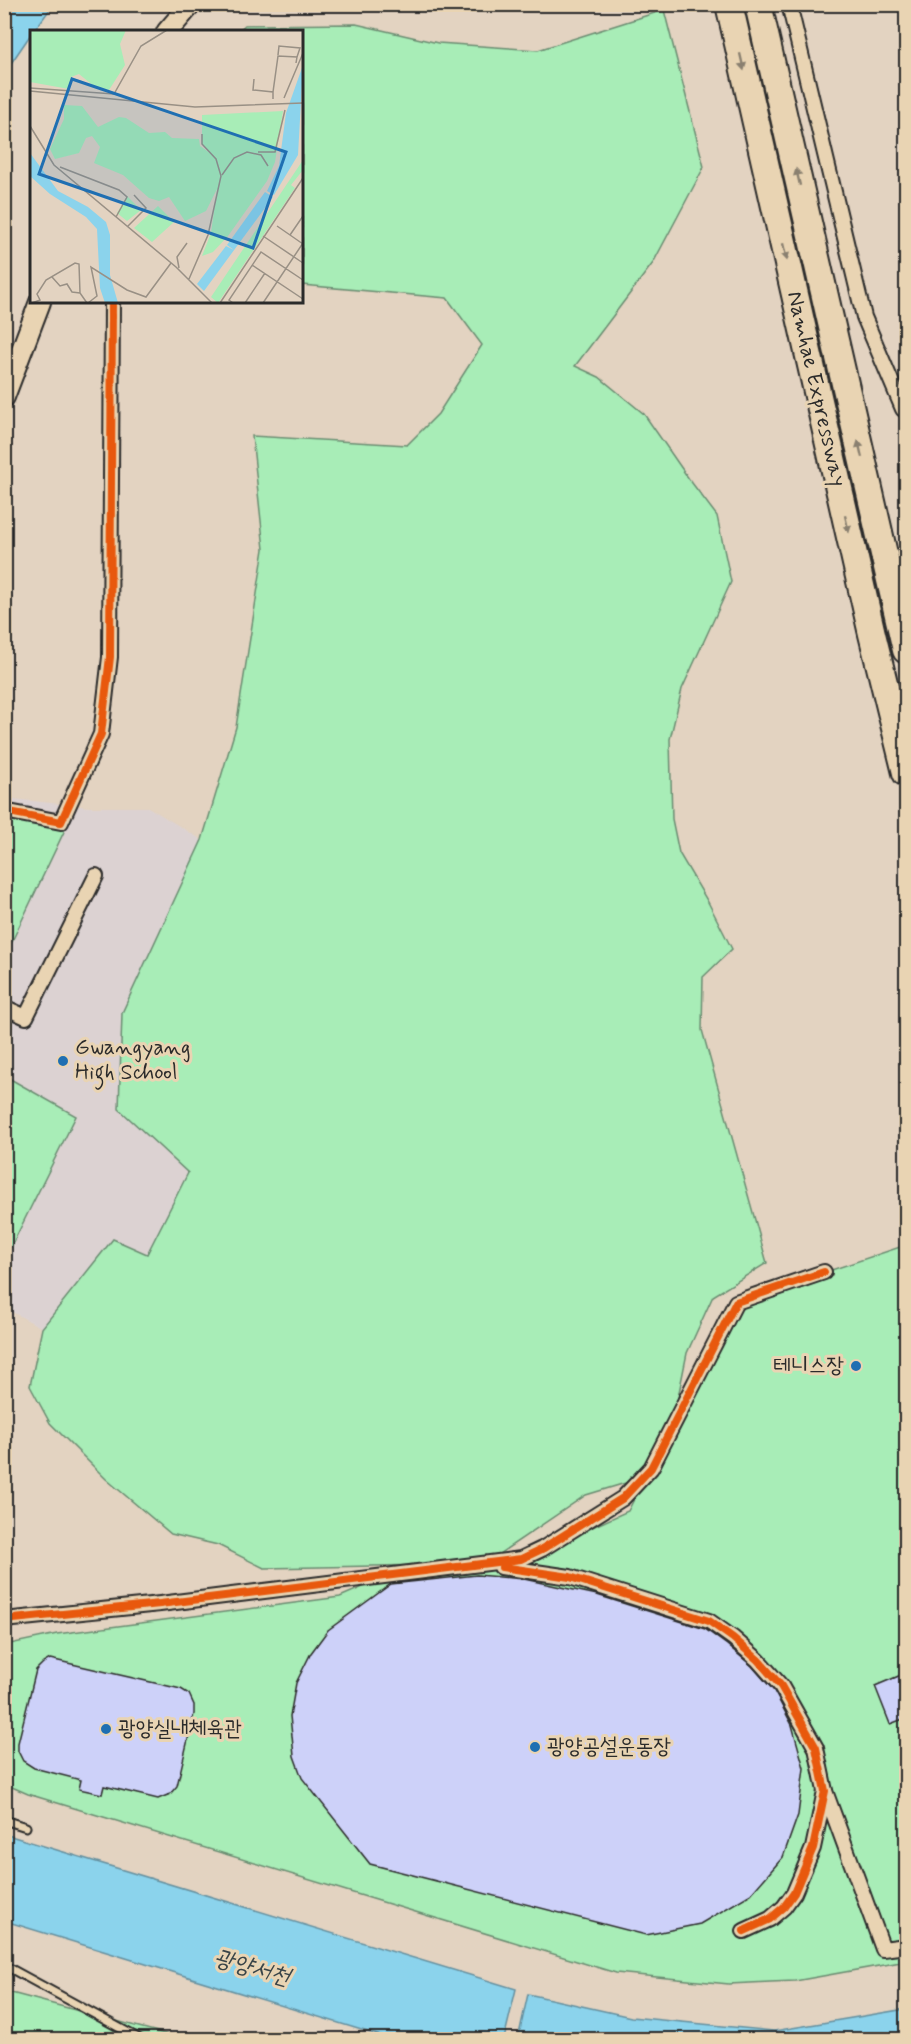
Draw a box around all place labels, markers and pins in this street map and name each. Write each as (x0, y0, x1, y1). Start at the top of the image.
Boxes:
place label: Gwangyang High School (75, 1034, 191, 1090)
marker: Gwangyang High School (56, 1054, 70, 1068)
place label: 테니스장 (773, 1352, 844, 1380)
marker: 테니스장 (849, 1359, 863, 1373)
place label: 광양실내체육관 (118, 1715, 242, 1743)
marker: 광양실내체육관 (99, 1722, 113, 1736)
place label: 광양공설운동장 (547, 1733, 671, 1761)
marker: 광양공설운동장 (528, 1740, 542, 1754)

